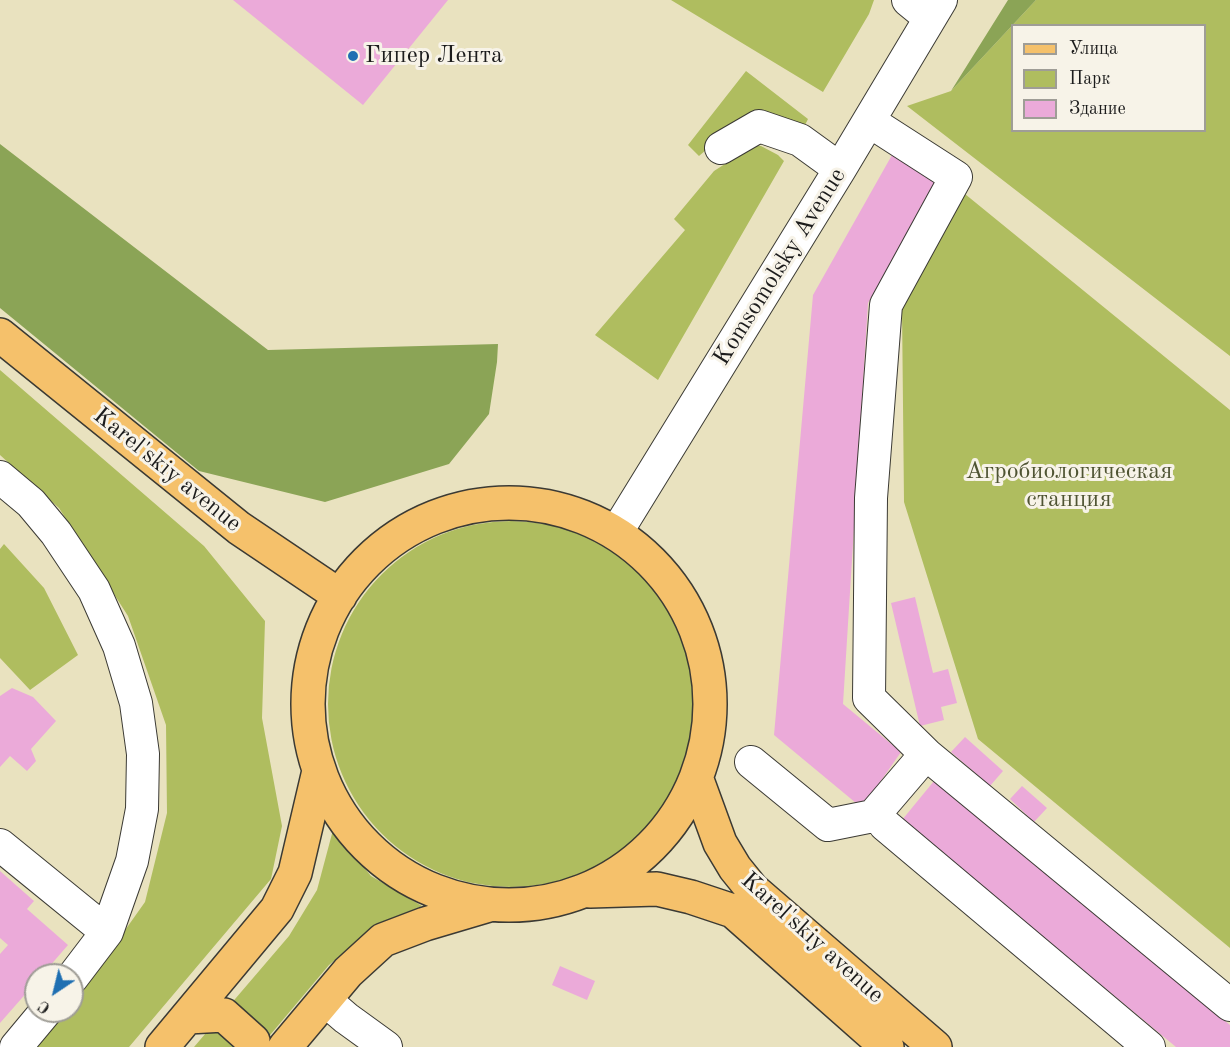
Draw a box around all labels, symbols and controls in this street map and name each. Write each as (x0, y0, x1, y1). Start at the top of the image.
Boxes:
legend (1011, 24, 1206, 132)
text: Улица (1069, 40, 1118, 58)
place label: Гипер Лента (365, 42, 503, 70)
marker: Гипер Лента (346, 49, 360, 63)
text: Парк (1069, 70, 1110, 88)
text: Здание (1069, 100, 1126, 118)
street label: Komsomolsky Avenue (708, 163, 852, 371)
street label: Karel'skiy avenue (87, 401, 247, 539)
park label: Агробиологическая станция (965, 458, 1173, 514)
street label: Karel'skiy avenue (735, 866, 889, 1010)
north arrow (24, 963, 84, 1023)
text: С (36, 997, 54, 1016)

